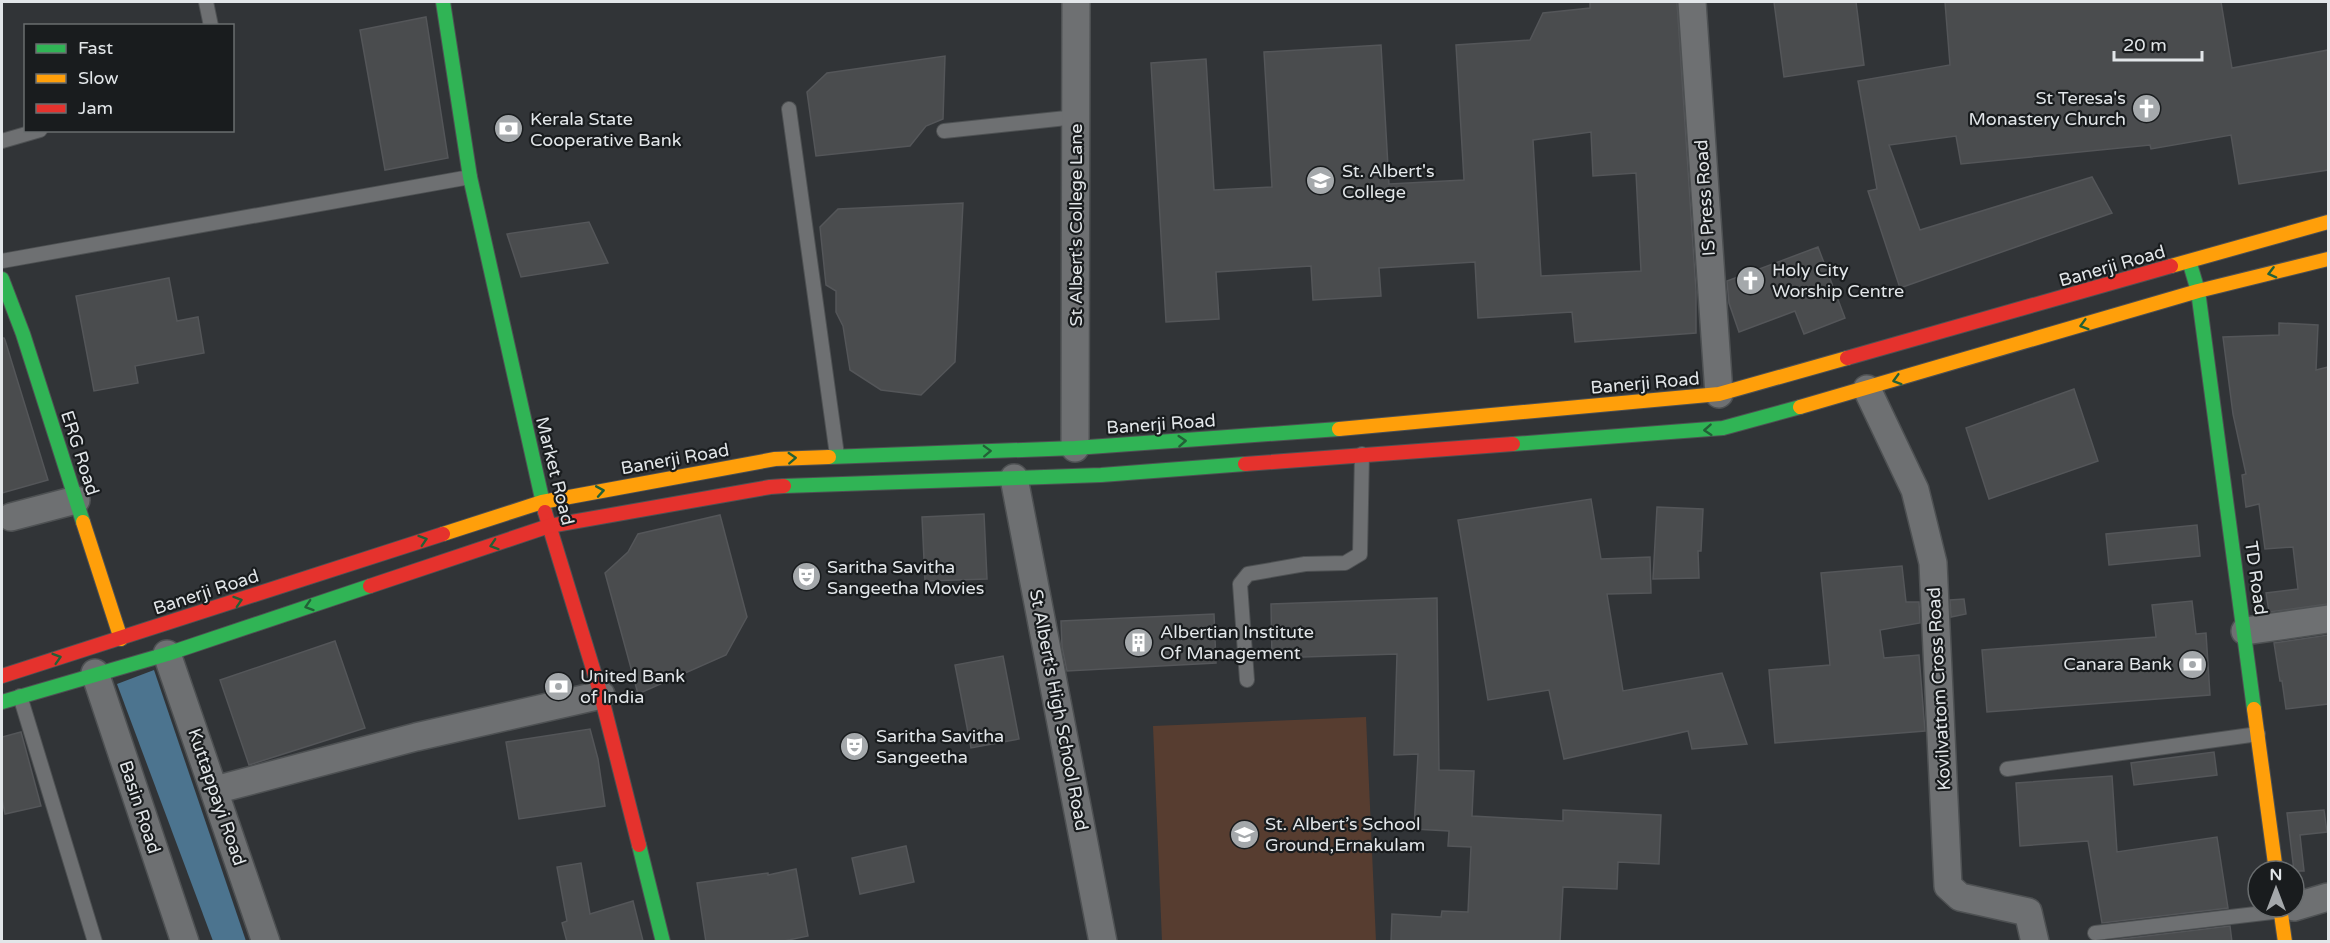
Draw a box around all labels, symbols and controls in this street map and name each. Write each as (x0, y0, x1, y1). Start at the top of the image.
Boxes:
legend (24, 24, 234, 132)
scale bar (2114, 24, 2202, 62)
text: 20 m (2123, 34, 2167, 56)
text: Fast (78, 37, 113, 59)
text: Slow (78, 67, 119, 89)
place label: St Teresa's Monastery Church (1969, 87, 2126, 130)
church icon: St Teresa's Monastery Church (2131, 92, 2163, 124)
text: Jam (78, 97, 113, 119)
place label: Kerala State Cooperative Bank (530, 108, 682, 151)
bank icon: Kerala State Cooperative Bank (493, 113, 525, 145)
street label: St Albert's College Lane (1065, 124, 1087, 326)
street label: IS Press Road (1690, 139, 1720, 257)
place label: St. Albert's College (1342, 160, 1435, 203)
school or university icon: St. Albert's College (1305, 165, 1337, 197)
street label: Banerji Road (2056, 240, 2168, 292)
place label: Holy City Worship Centre (1772, 259, 1904, 302)
church icon: Holy City Worship Centre (1735, 264, 1767, 296)
one-way arrow (2267, 266, 2277, 279)
one-way arrow (2079, 318, 2090, 330)
street label: Banerji Road (1589, 367, 1701, 399)
one-way arrow (1892, 373, 1903, 385)
street label: ERG Road (56, 408, 104, 498)
street label: Banerji Road (1106, 409, 1216, 439)
street label: Market Road (531, 414, 579, 528)
one-way arrow (1704, 423, 1713, 436)
one-way arrow (1177, 435, 1186, 448)
street label: Banerji Road (619, 439, 731, 479)
one-way arrow (982, 444, 991, 457)
one-way arrow (788, 451, 797, 464)
one-way arrow (595, 485, 605, 498)
one-way arrow (417, 535, 428, 548)
one-way arrow (489, 537, 500, 550)
street label: TD Road (2240, 540, 2272, 616)
place label: Saritha Savitha Sangeetha Movies (827, 556, 984, 599)
theatre icon: Saritha Savitha Sangeetha Movies (790, 561, 822, 593)
street label: Banerji Road (150, 565, 262, 619)
street label: St Albert's High School Road (1025, 587, 1093, 833)
street label: Kovilvattom Cross Road (1923, 587, 1955, 791)
one-way arrow (232, 596, 243, 608)
one-way arrow (304, 599, 315, 612)
place label: Albertian Institute Of Management (1160, 621, 1314, 664)
building icon: Albertian Institute Of Management (1123, 626, 1155, 658)
bank icon: Canara Bank (2177, 648, 2209, 680)
one-way arrow (51, 653, 62, 666)
place label: Canara Bank (2063, 653, 2172, 675)
place label: United Bank of India (580, 665, 685, 708)
bank icon: United Bank of India (543, 670, 575, 702)
place label: Saritha Savitha Sangeetha (876, 725, 1004, 768)
street label: Kuttappayi Road (183, 726, 251, 868)
theatre icon: Saritha Savitha Sangeetha (839, 730, 871, 762)
street label: Basin Road (115, 758, 165, 856)
place label: St. Albert’s School Ground,Ernakulam (1265, 813, 1425, 856)
school or university icon: St. Albert’s School Ground,Ernakulam (1228, 818, 1260, 850)
north arrow (2246, 859, 2306, 919)
text: N (2270, 865, 2282, 885)

